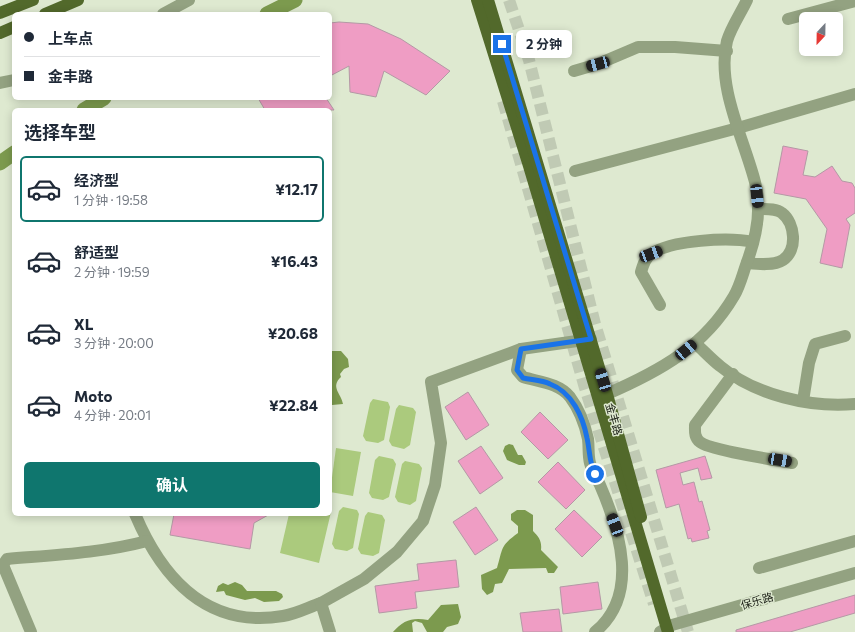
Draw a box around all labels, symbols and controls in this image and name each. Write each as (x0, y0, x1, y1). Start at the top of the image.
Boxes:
north arrow (799, 12, 843, 56)
map controls (799, 12, 843, 56)
text: 上车点 (48, 29, 93, 47)
callout: 2 分钟 (516, 30, 572, 58)
route end (493, 35, 511, 53)
text: 2 分钟 (526, 36, 562, 52)
car (585, 55, 611, 73)
text: 金丰路 (48, 67, 93, 85)
text: 选择车型 (24, 121, 96, 143)
icon: car (26, 171, 62, 207)
text: 经济型 (74, 171, 119, 189)
text: ¥12.17 (275, 180, 318, 198)
car (750, 183, 764, 209)
text: 1 分钟 · 19:58 (74, 192, 148, 208)
icon: car (26, 243, 62, 279)
text: 舒适型 (74, 243, 119, 261)
car (638, 244, 664, 264)
text: ¥16.43 (271, 252, 318, 270)
text: 2 分钟 · 19:59 (74, 264, 150, 280)
icon: car (26, 315, 62, 351)
text: XL (74, 315, 93, 333)
text: ¥20.68 (268, 324, 318, 342)
text: 3 分钟 · 20:00 (74, 335, 154, 351)
car (673, 338, 699, 362)
car (594, 367, 612, 393)
icon: car (26, 387, 62, 423)
text: Moto (74, 387, 113, 405)
text: ¥22.84 (269, 396, 318, 414)
street label: 金丰路 (604, 401, 625, 437)
text: 4 分钟 · 20:01 (74, 407, 151, 423)
car (767, 452, 793, 468)
button: 确认 (24, 462, 320, 508)
route start (586, 465, 604, 483)
car (605, 512, 625, 538)
street label: 保乐路 (739, 590, 775, 611)

